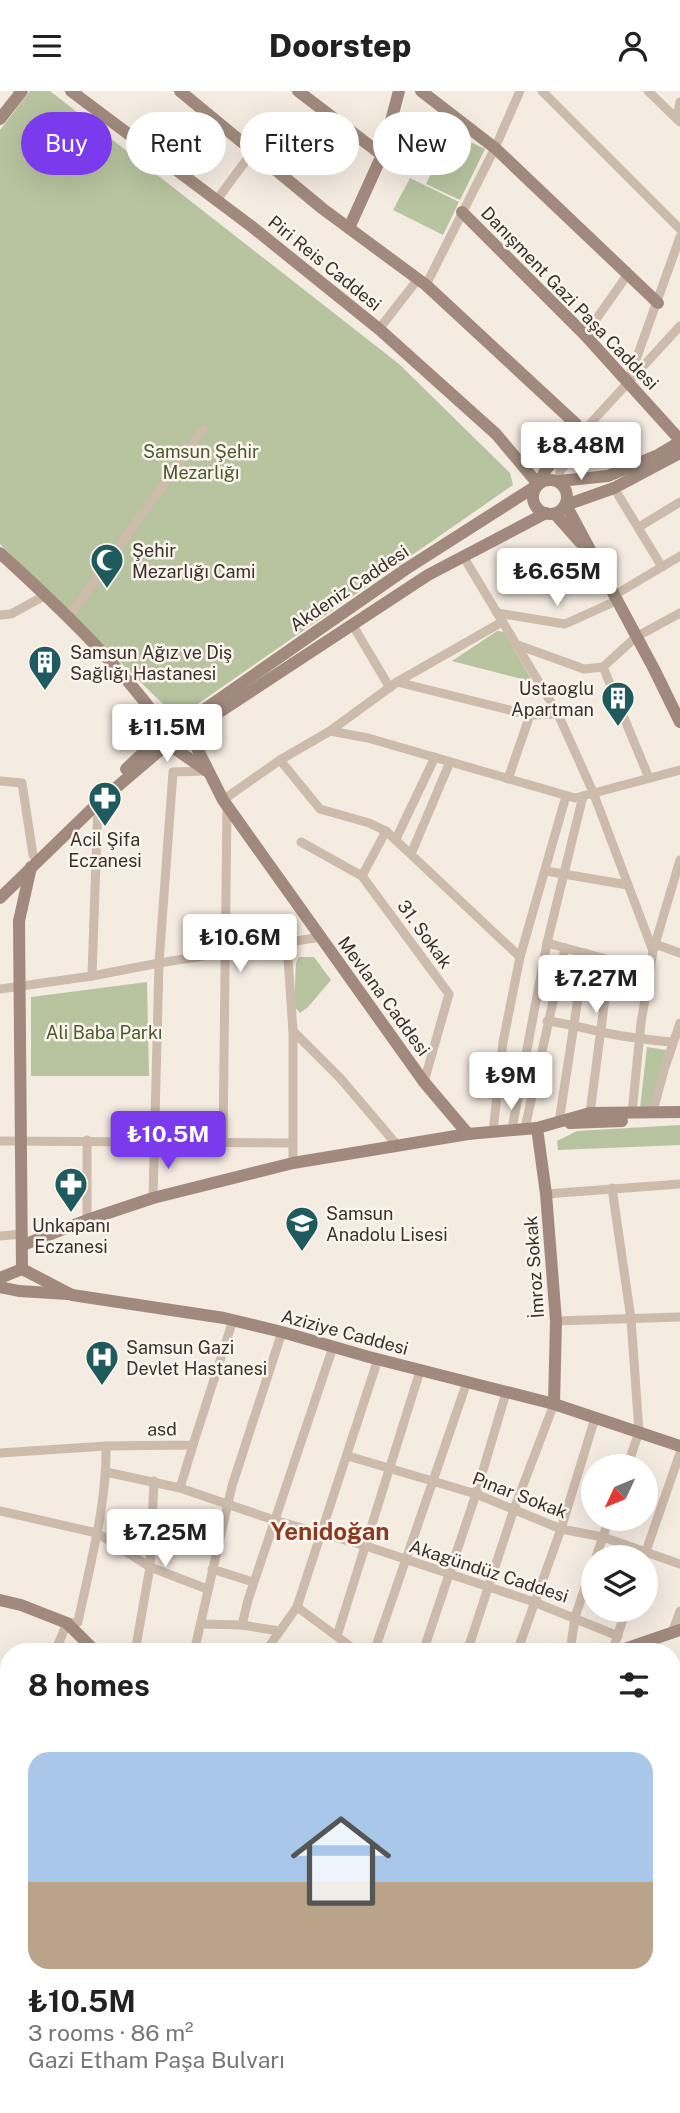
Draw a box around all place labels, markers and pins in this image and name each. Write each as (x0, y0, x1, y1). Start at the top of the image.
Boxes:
pin: ₺8.48M (524, 423, 638, 482)
place label: Şehir Mezarlığı Cami (132, 540, 255, 582)
mosque icon: Şehir Mezarlığı Cami (88, 541, 126, 590)
pin: ₺6.65M (500, 549, 614, 608)
place label: Samsun Ağız ve Diş Sağlığı Hastanesi (70, 642, 232, 684)
building icon: Samsun Ağız ve Diş Sağlığı Hastanesi (26, 643, 64, 692)
place label: Ustaoglu Apartman (511, 678, 594, 720)
building icon: Ustaoglu Apartman (599, 679, 637, 728)
pin: ₺11.5M (110, 705, 224, 764)
pharmacy icon: Acil Şifa Eczanesi (86, 779, 124, 828)
place label: Acil Şifa Eczanesi (68, 829, 142, 871)
pin: ₺10.6M (183, 915, 297, 974)
pin: ₺7.27M (539, 955, 653, 1015)
pin: ₺9M (477, 1053, 545, 1112)
pin: ₺10.5M (111, 1111, 225, 1171)
pharmacy icon: Unkapanı Eczanesi (52, 1165, 90, 1214)
place label: Samsun Anadolu Lisesi (326, 1203, 448, 1245)
school or university icon: Samsun Anadolu Lisesi (283, 1204, 321, 1253)
place label: Unkapanı Eczanesi (32, 1215, 110, 1257)
place label: Samsun Gazi Devlet Hastanesi (126, 1337, 267, 1379)
hospital icon: Samsun Gazi Devlet Hastanesi (83, 1338, 121, 1387)
pin: ₺7.25M (108, 1509, 222, 1569)

